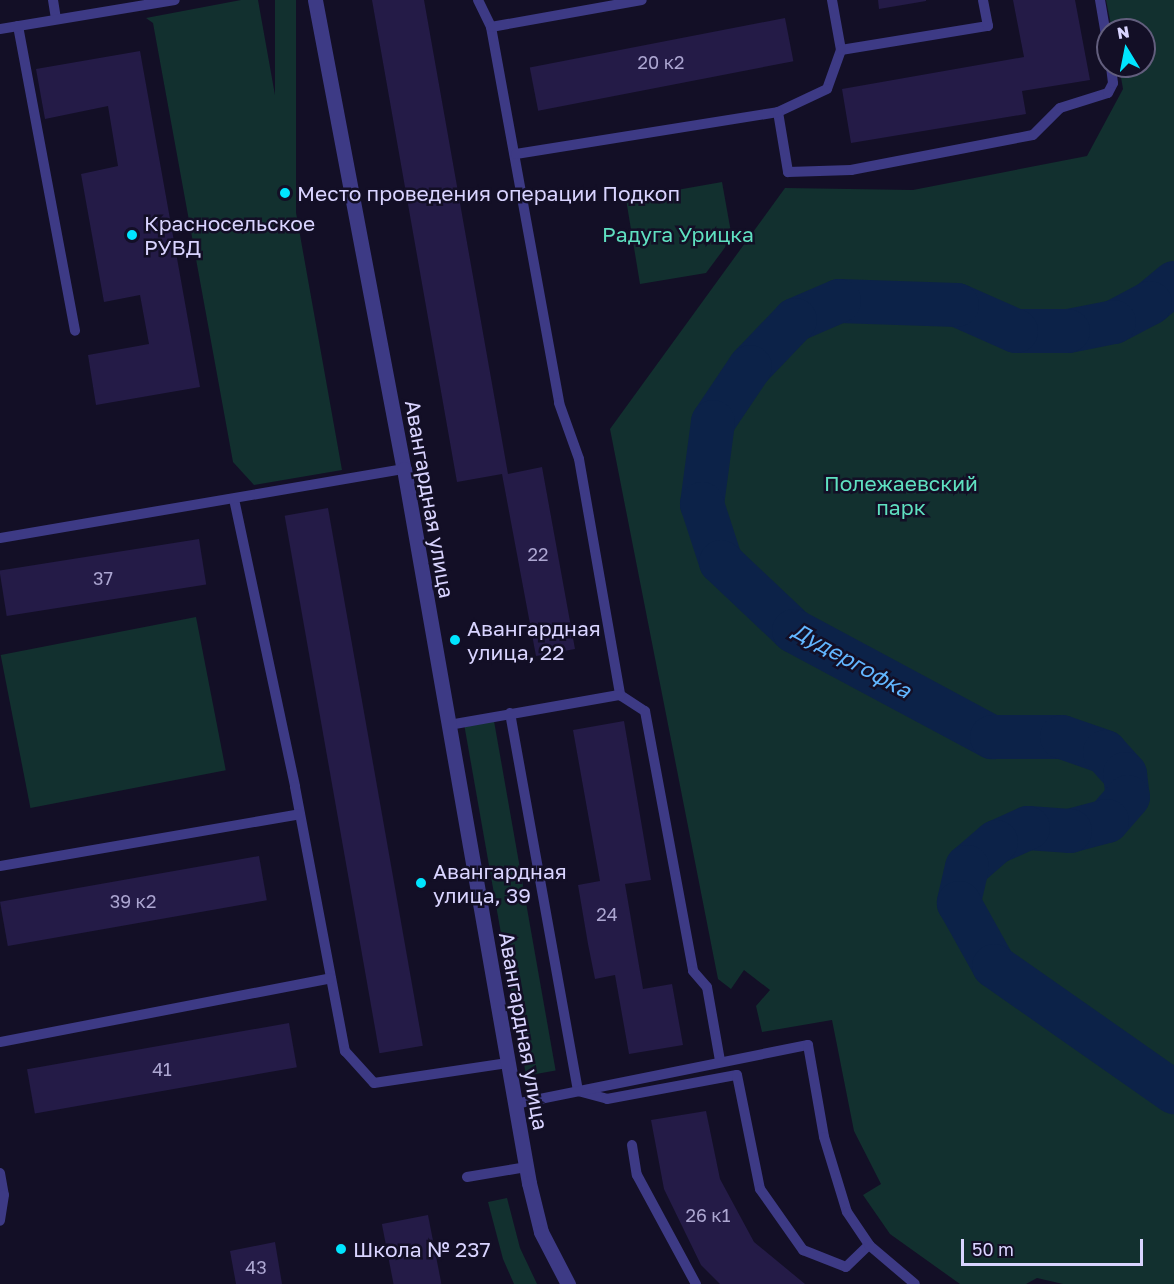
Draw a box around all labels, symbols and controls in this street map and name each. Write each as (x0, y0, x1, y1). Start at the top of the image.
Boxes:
north arrow (1096, 18, 1156, 78)
text: N (1115, 21, 1131, 43)
house number: 20 к2 (638, 51, 684, 73)
place label: Место проведения операции Подкоп (297, 180, 680, 206)
marker: Место проведения операции Подкоп (278, 186, 292, 200)
place label: Красносельское РУВД (144, 210, 315, 260)
park label: Радуга Урицка (602, 221, 754, 247)
marker: Красносельское РУВД (125, 228, 139, 242)
street label: Авангардная улица (400, 398, 460, 600)
park label: Полежаевский парк (824, 470, 978, 520)
house number: 22 (528, 543, 548, 565)
house number: 37 (93, 567, 113, 589)
place label: Авангардная улица, 22 (467, 615, 601, 665)
water label: Дудергофка (788, 617, 916, 703)
marker: Авангардная улица, 22 (448, 633, 462, 647)
place label: Авангардная улица, 39 (433, 858, 567, 908)
marker: Авангардная улица, 39 (414, 876, 428, 890)
house number: 39 к2 (110, 890, 156, 912)
house number: 24 (596, 903, 618, 925)
street label: Авангардная улица (494, 930, 554, 1132)
house number: 41 (152, 1058, 172, 1080)
house number: 26 к1 (686, 1204, 730, 1226)
scale bar (964, 1227, 1146, 1265)
place label: Школа № 237 (353, 1236, 491, 1262)
text: 50 m (972, 1238, 1014, 1260)
marker: Школа № 237 (334, 1242, 348, 1256)
house number: 43 (245, 1256, 267, 1278)

